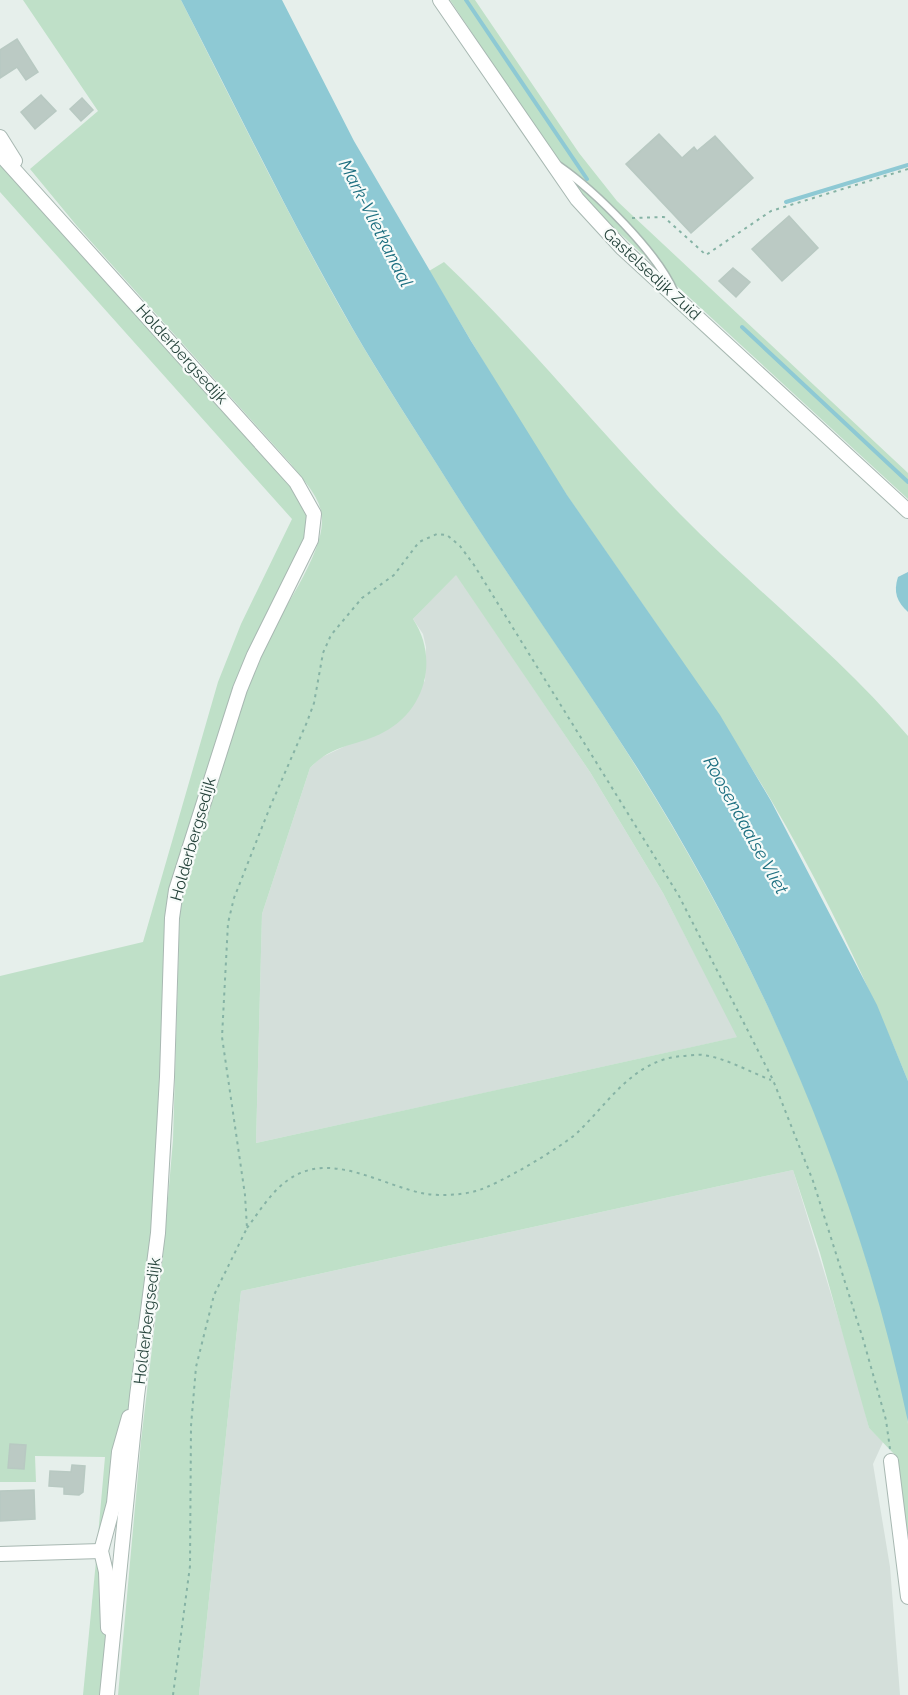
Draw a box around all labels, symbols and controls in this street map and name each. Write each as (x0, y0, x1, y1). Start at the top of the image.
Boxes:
water label: Mark-Vlietkanaal (335, 156, 417, 291)
street label: Gastelsedijk Zuid (599, 224, 705, 324)
street label: Holderbergsedijk (132, 300, 232, 408)
water label: Roosendaalse Vliet (699, 752, 793, 898)
street label: Holderbergsedijk (166, 775, 220, 903)
street label: Holderbergsedijk (130, 1256, 164, 1386)

